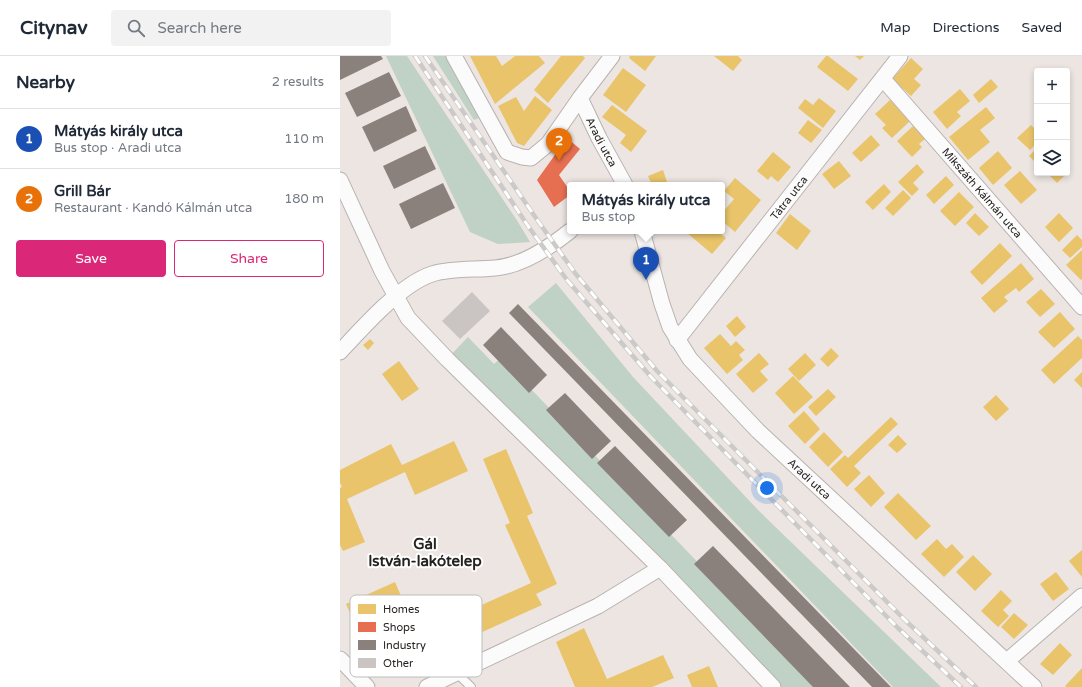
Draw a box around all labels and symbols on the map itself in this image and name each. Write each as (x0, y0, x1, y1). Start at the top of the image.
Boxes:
street label: Aradi utca (583, 115, 620, 169)
pin: 2 (546, 128, 572, 161)
street label: Mikszáth Kálmán utca (939, 146, 1025, 241)
street label: Tátra utca (768, 173, 810, 223)
pin: 1 (633, 247, 659, 280)
street label: Aradi utca (785, 456, 833, 502)
your location (757, 478, 777, 498)
district label: Gál István-lakótelep (368, 535, 482, 571)
legend (350, 595, 482, 677)
text: Homes (383, 603, 419, 616)
text: Shops (383, 621, 415, 634)
text: Industry (383, 639, 426, 652)
text: Other (383, 657, 414, 670)

